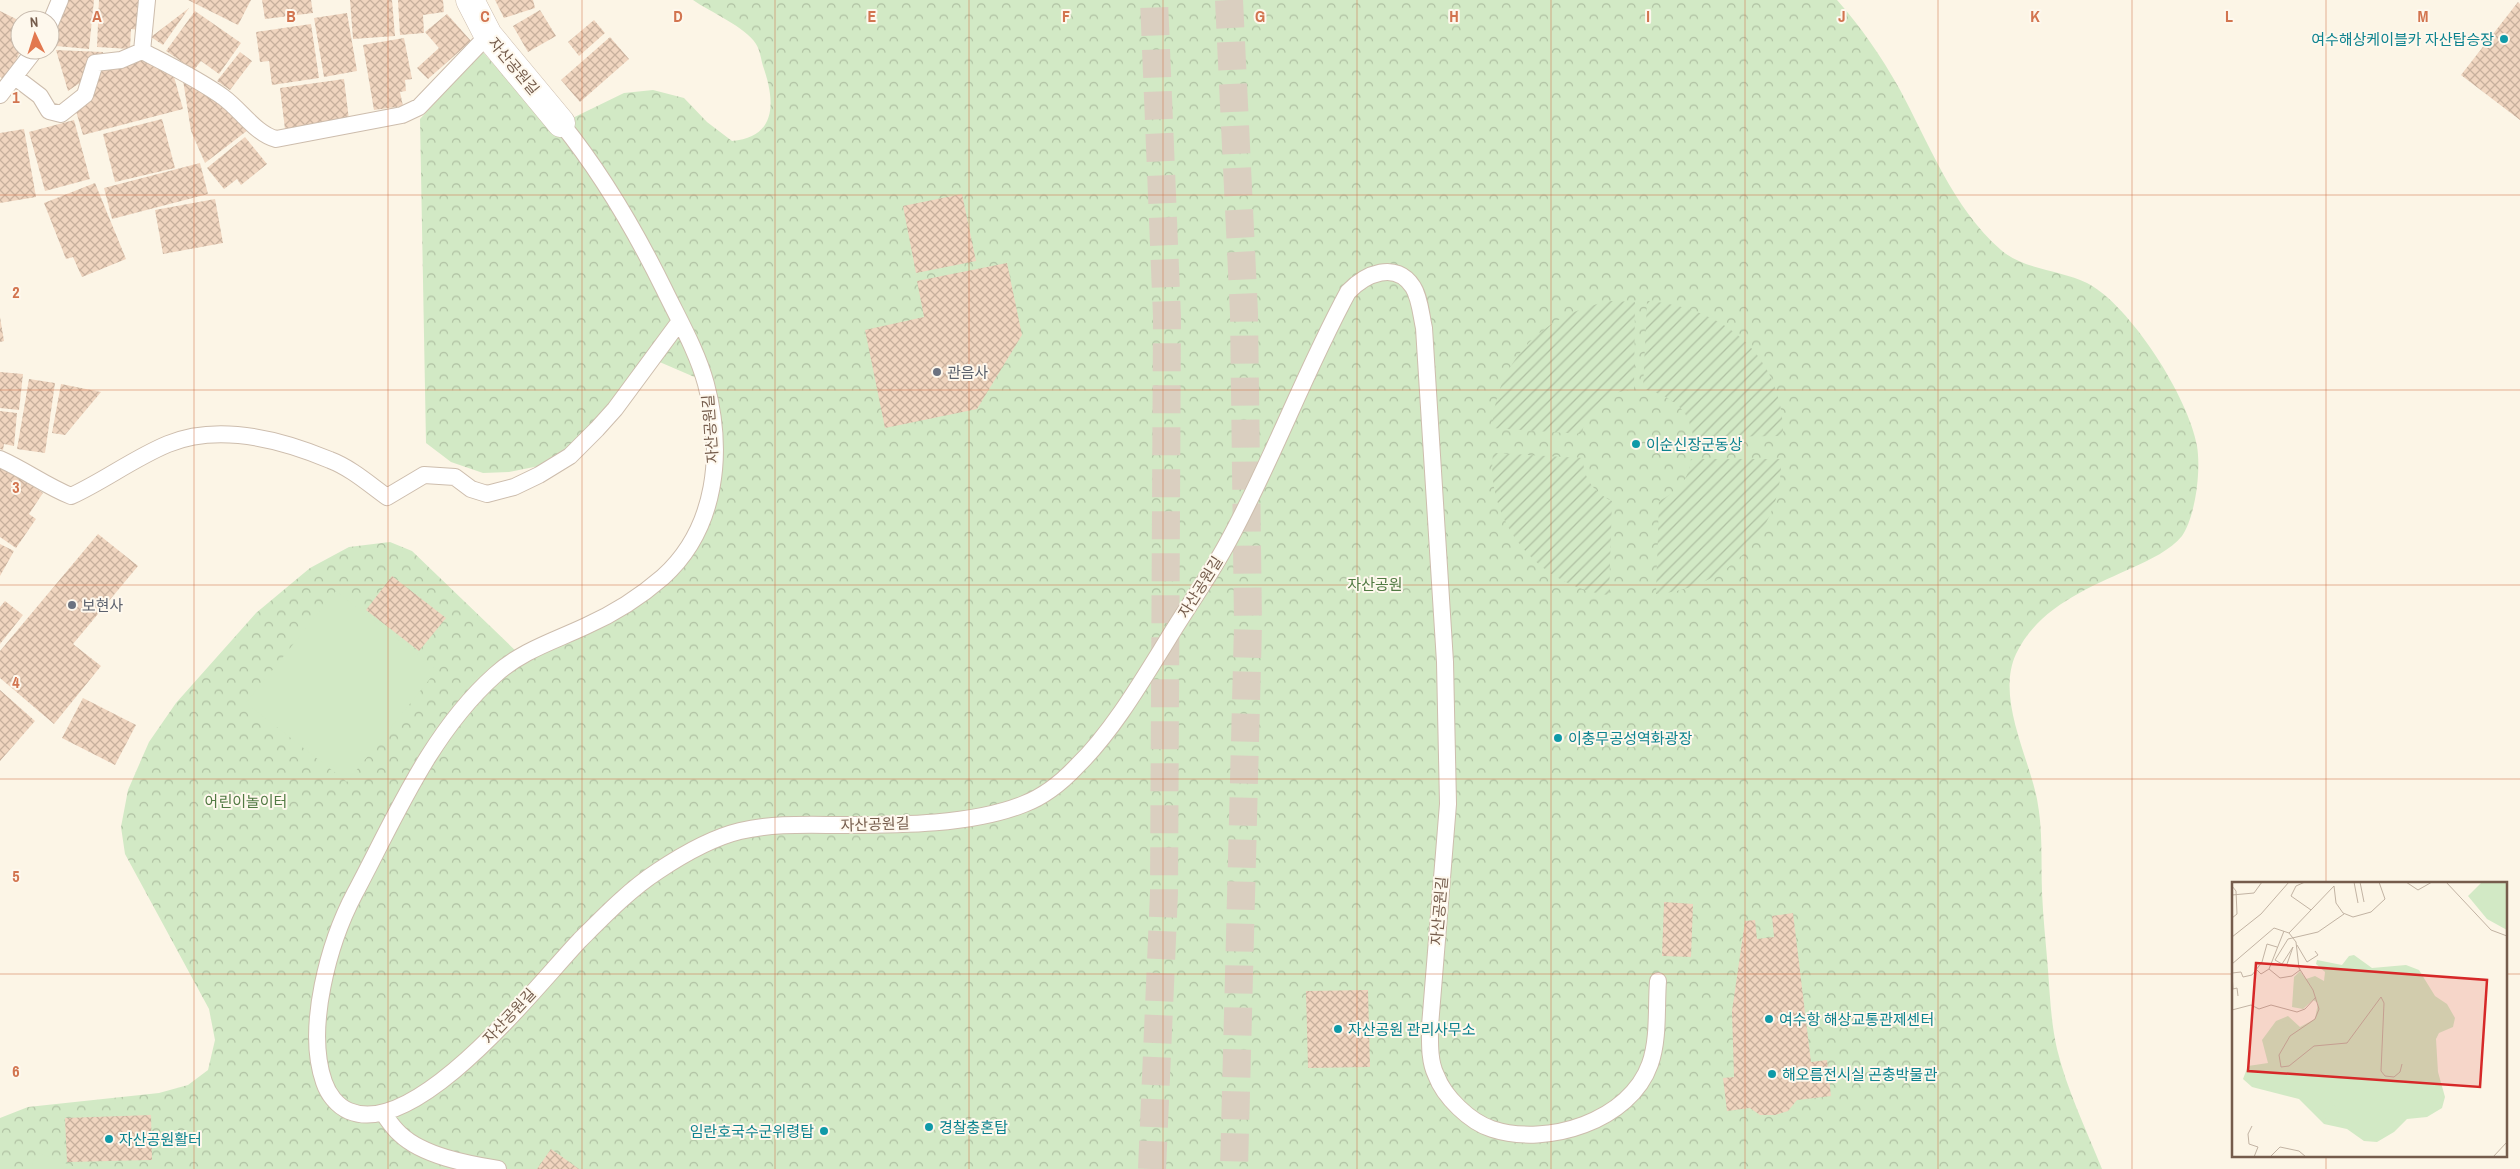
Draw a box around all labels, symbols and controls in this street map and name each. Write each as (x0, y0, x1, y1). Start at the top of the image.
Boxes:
text: A (92, 5, 102, 27)
text: B (286, 5, 296, 27)
text: C (480, 5, 490, 27)
text: D (673, 5, 683, 27)
text: E (868, 5, 877, 27)
text: F (1062, 5, 1070, 27)
text: G (1255, 5, 1265, 27)
text: H (1449, 5, 1459, 27)
text: I (1646, 5, 1650, 27)
text: J (1838, 5, 1846, 27)
text: K (2030, 5, 2040, 27)
text: L (2225, 5, 2233, 27)
text: M (2418, 5, 2429, 27)
north arrow (10, 10, 60, 60)
text: N (29, 13, 39, 31)
place label: 여수해상케이블카 자산탑승장 (2311, 29, 2494, 50)
street label: 자산공원길 (484, 33, 544, 99)
marker: 여수해상케이블카 자산탑승장 (2498, 33, 2510, 45)
text: 1 (12, 86, 20, 108)
text: 2 (12, 281, 20, 303)
place label: 관음사 (947, 362, 989, 383)
marker: 관음사 (931, 366, 943, 378)
street label: 자산공원길 (697, 394, 723, 464)
place label: 이순신장군동상 (1646, 434, 1743, 455)
marker: 이순신장군동상 (1630, 438, 1642, 450)
text: 3 (12, 476, 20, 498)
street label: 자산공원길 (1173, 552, 1227, 622)
park label: 자산공원 (1347, 574, 1403, 595)
place label: 보현사 (82, 595, 124, 616)
marker: 보현사 (66, 599, 78, 611)
text: 4 (12, 671, 20, 693)
place label: 이충무공성역화광장 (1568, 728, 1692, 749)
marker: 이충무공성역화광장 (1552, 732, 1564, 744)
park label: 어린이놀이터 (205, 791, 287, 812)
street label: 자산공원길 (840, 812, 910, 836)
text: 5 (12, 865, 20, 887)
street label: 자산공원길 (1426, 876, 1452, 946)
inset map (2232, 882, 2508, 1156)
street label: 자산공원길 (478, 984, 540, 1048)
place label: 여수항 해상교통관제센터 (1779, 1009, 1934, 1030)
marker: 여수항 해상교통관제센터 (1763, 1013, 1775, 1025)
place label: 자산공원 관리사무소 (1348, 1019, 1476, 1040)
marker: 자산공원 관리사무소 (1332, 1023, 1344, 1035)
text: 6 (12, 1060, 20, 1082)
place label: 해오름전시실 곤충박물관 (1782, 1064, 1937, 1085)
marker: 해오름전시실 곤충박물관 (1766, 1068, 1778, 1080)
place label: 경찰충혼탑 (939, 1117, 1008, 1138)
place label: 임란호국수군위령탑 (690, 1121, 814, 1142)
marker: 경찰충혼탑 (923, 1121, 935, 1133)
marker: 임란호국수군위령탑 (818, 1125, 830, 1137)
place label: 자산공원활터 (119, 1129, 202, 1150)
marker: 자산공원활터 (103, 1133, 115, 1145)

